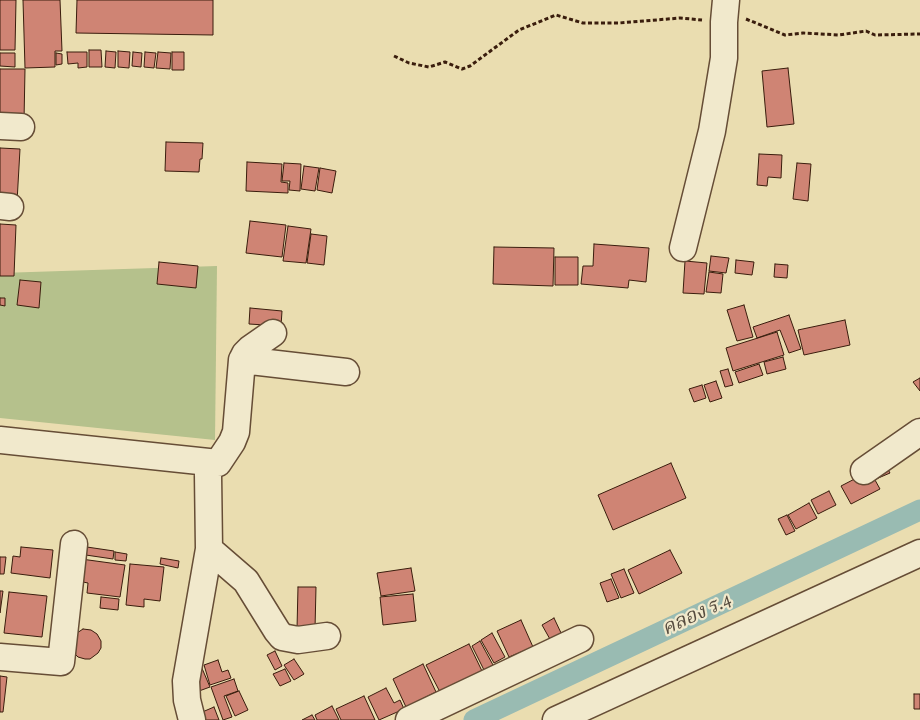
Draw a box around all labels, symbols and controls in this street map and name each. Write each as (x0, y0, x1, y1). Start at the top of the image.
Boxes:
water label: คลอง ร.4 (658, 588, 736, 642)

